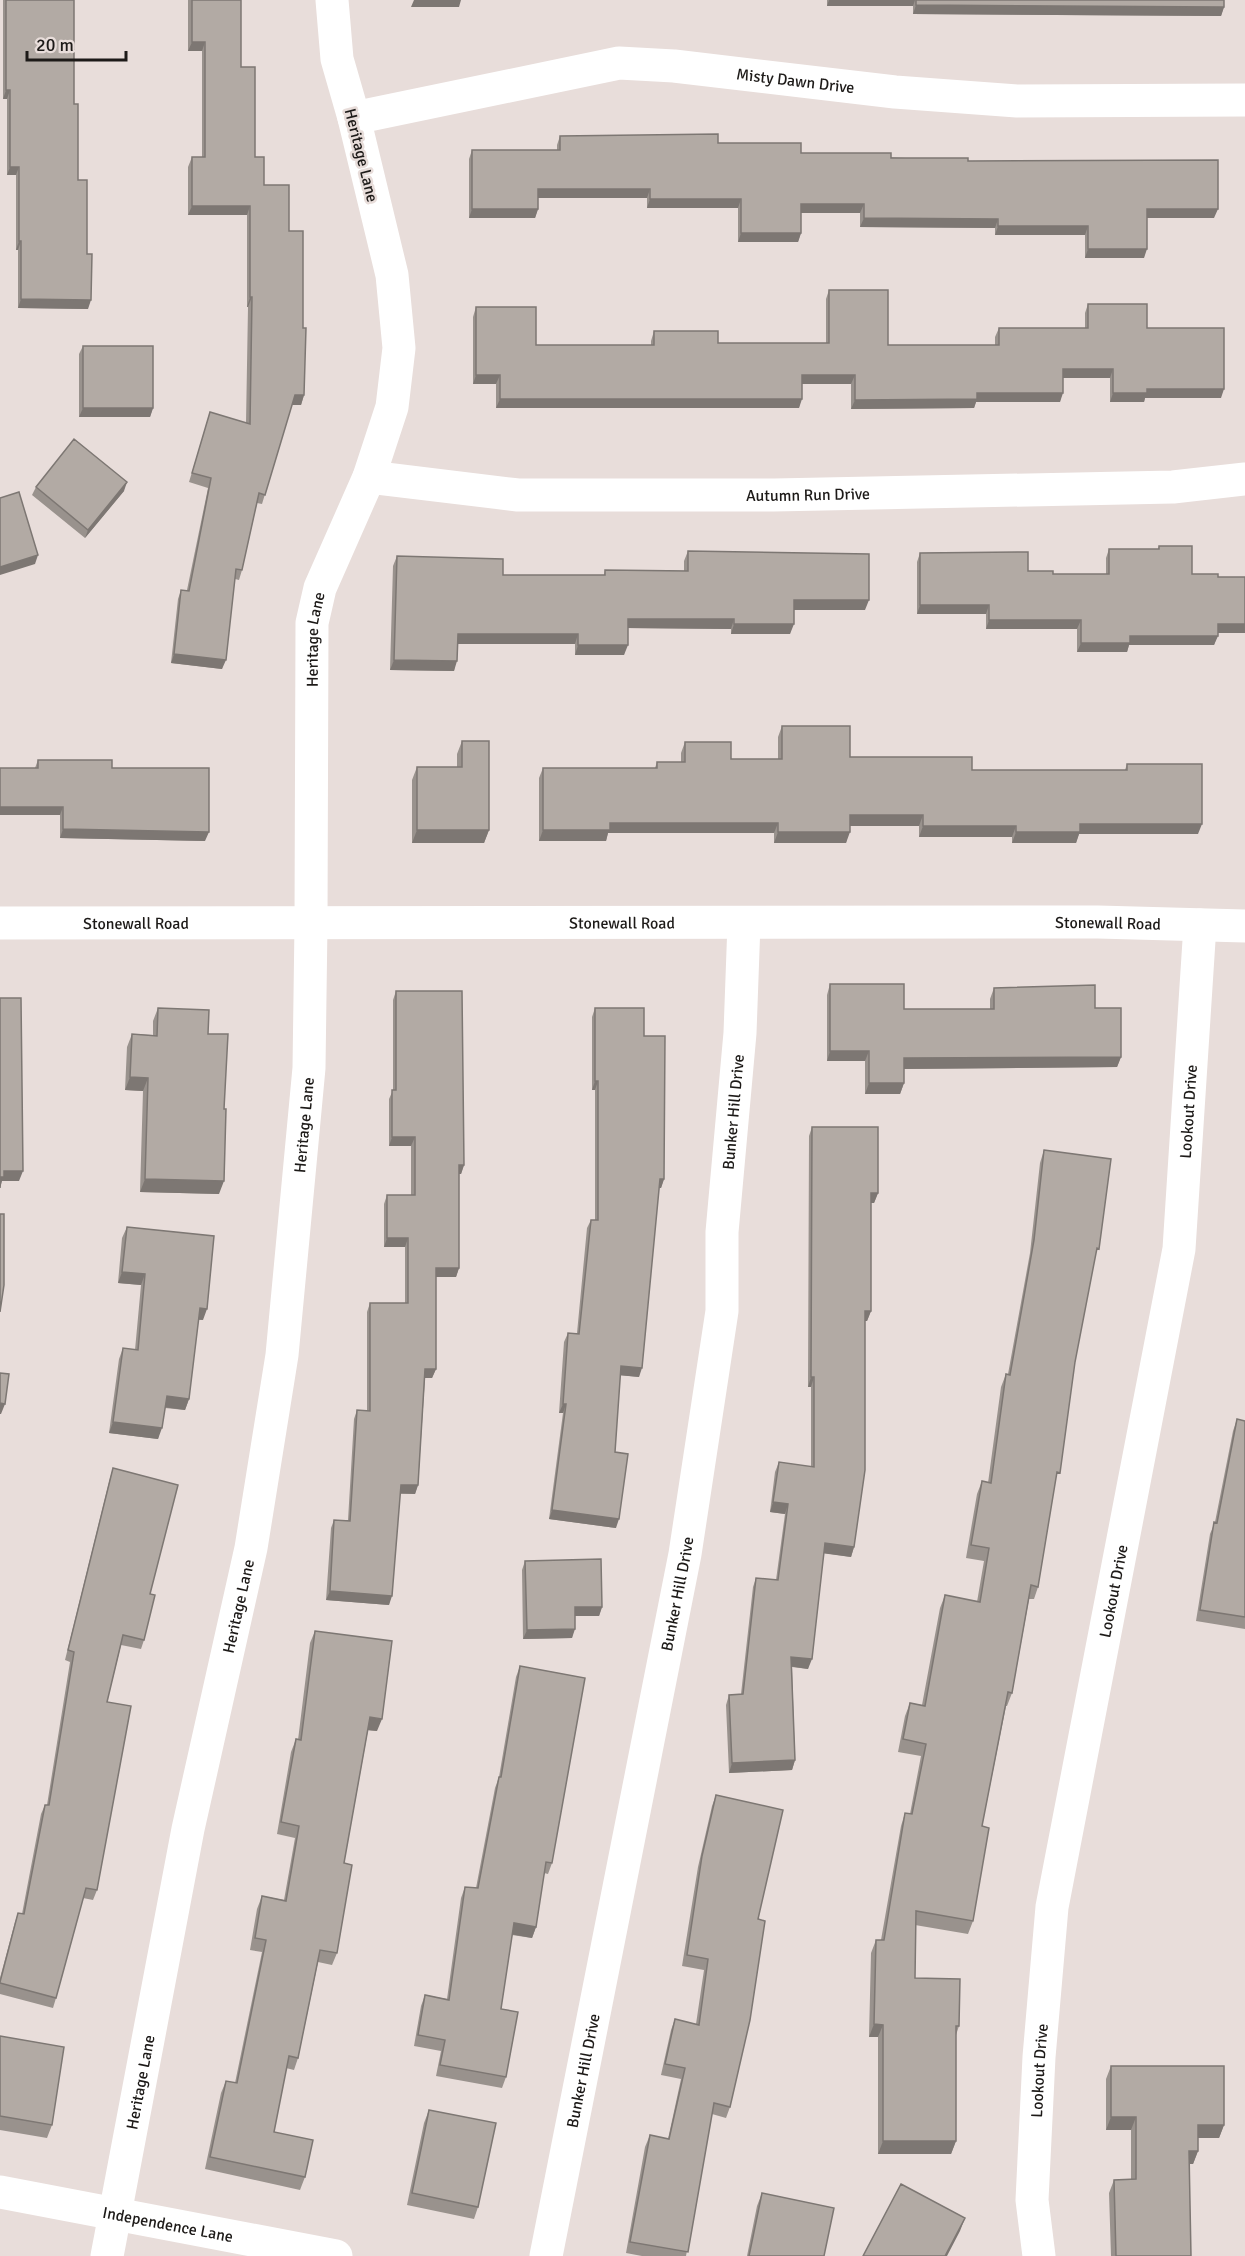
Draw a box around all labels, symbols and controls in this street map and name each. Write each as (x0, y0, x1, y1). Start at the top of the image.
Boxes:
scale bar (27, 24, 126, 62)
text: 20 m (36, 34, 74, 56)
street label: Misty Dawn Drive (735, 64, 855, 98)
street label: Heritage Lane (340, 106, 382, 204)
street label: Autumn Run Drive (746, 484, 870, 506)
street label: Heritage Lane (303, 590, 330, 687)
street label: Stonewall Road (569, 913, 675, 933)
street label: Stonewall Road (1055, 913, 1161, 935)
street label: Stonewall Road (83, 914, 189, 934)
street label: Bunker Hill Drive (719, 1053, 749, 1171)
street label: Lookout Drive (1176, 1064, 1202, 1159)
street label: Heritage Lane (290, 1076, 319, 1174)
street label: Bunker Hill Drive (657, 1535, 698, 1653)
street label: Lookout Drive (1095, 1543, 1133, 1639)
street label: Heritage Lane (219, 1557, 259, 1655)
street label: Bunker Hill Drive (563, 2012, 605, 2130)
street label: Lookout Drive (1027, 2023, 1053, 2118)
street label: Heritage Lane (122, 2033, 160, 2131)
street label: Independence Lane (101, 2203, 235, 2247)

